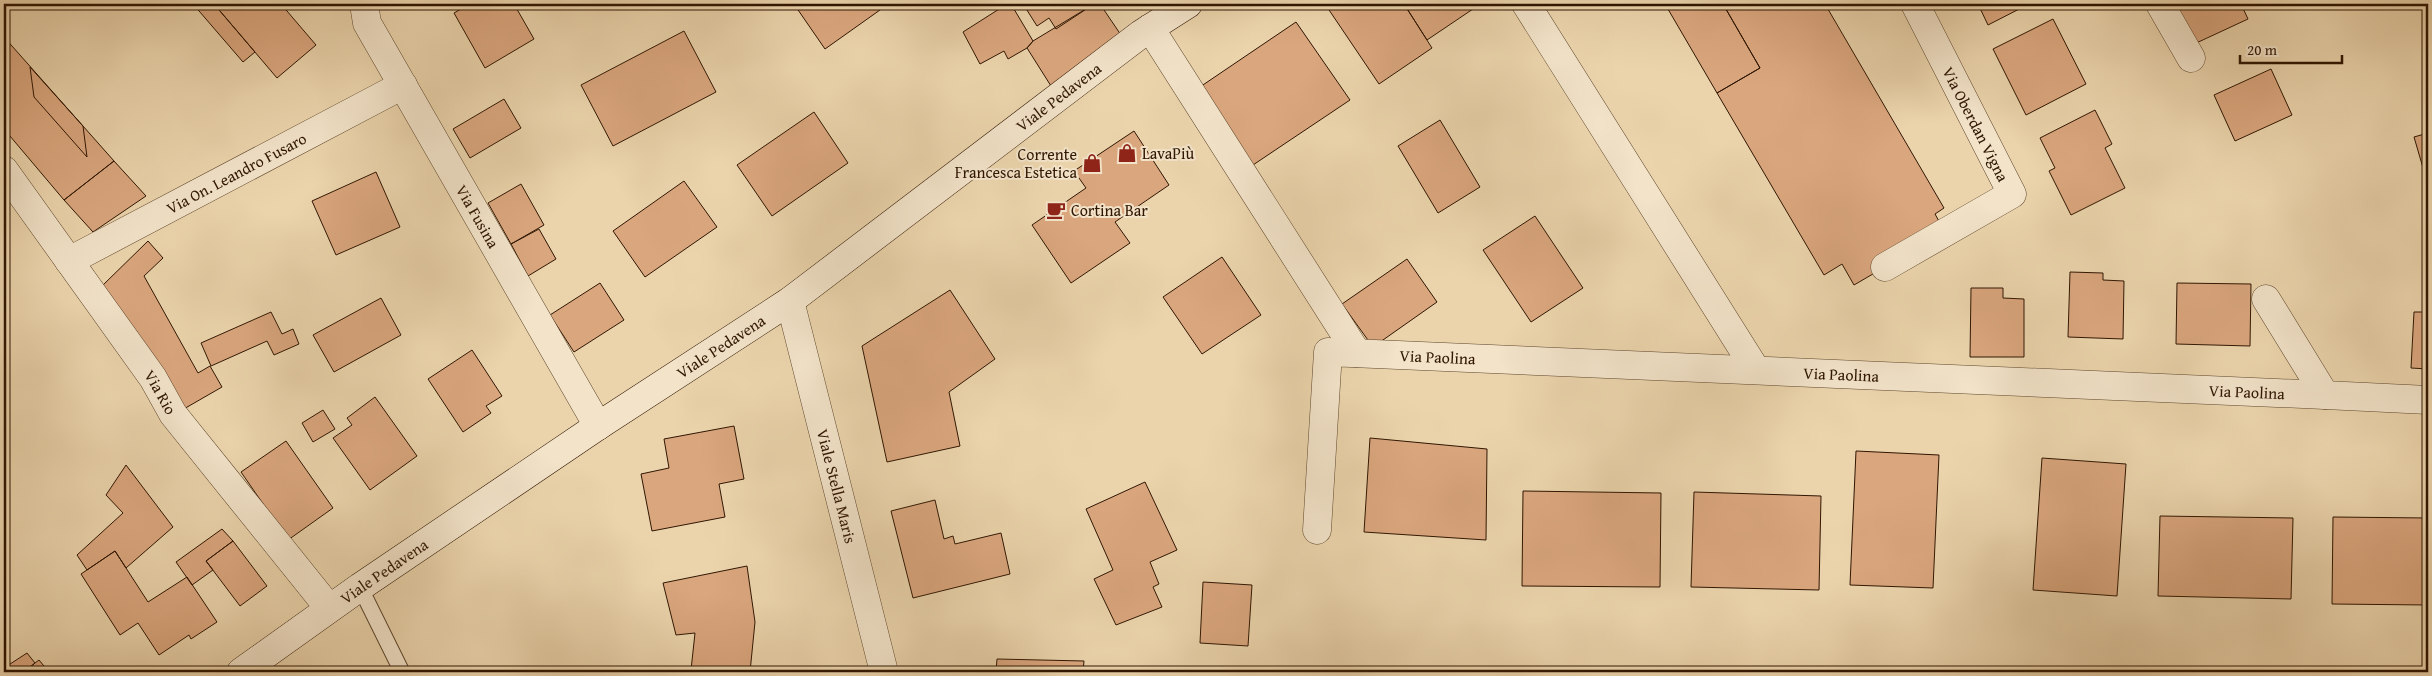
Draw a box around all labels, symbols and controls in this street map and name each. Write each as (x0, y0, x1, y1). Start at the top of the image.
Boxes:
scale bar (2240, 32, 2342, 64)
text: 20 m (2247, 39, 2278, 60)
street label: Viale Pedavena (1011, 56, 1107, 137)
street label: Via Oberdan Vigna (1937, 62, 2016, 186)
street label: Via On. Leandro Fusaro (162, 126, 311, 220)
place label: LavaPiù (1142, 141, 1194, 165)
place label: Corrente Francesca Estetica (955, 142, 1077, 184)
shop icon: LavaPiù (1116, 142, 1138, 164)
shop icon: Corrente Francesca Estetica (1081, 152, 1103, 174)
street label: Via Fusina (450, 180, 506, 253)
place label: Cortina Bar (1071, 198, 1148, 222)
cafe icon: Cortina Bar (1045, 199, 1067, 221)
street label: Viale Pedavena (672, 308, 770, 384)
street label: Via Paolina (1399, 343, 1476, 370)
street label: Via Paolina (1803, 361, 1880, 388)
street label: Via Rio (139, 365, 183, 419)
street label: Via Paolina (2208, 378, 2286, 405)
street label: Viale Stella Maris (811, 426, 863, 546)
street label: Viale Pedavena (335, 532, 433, 610)

